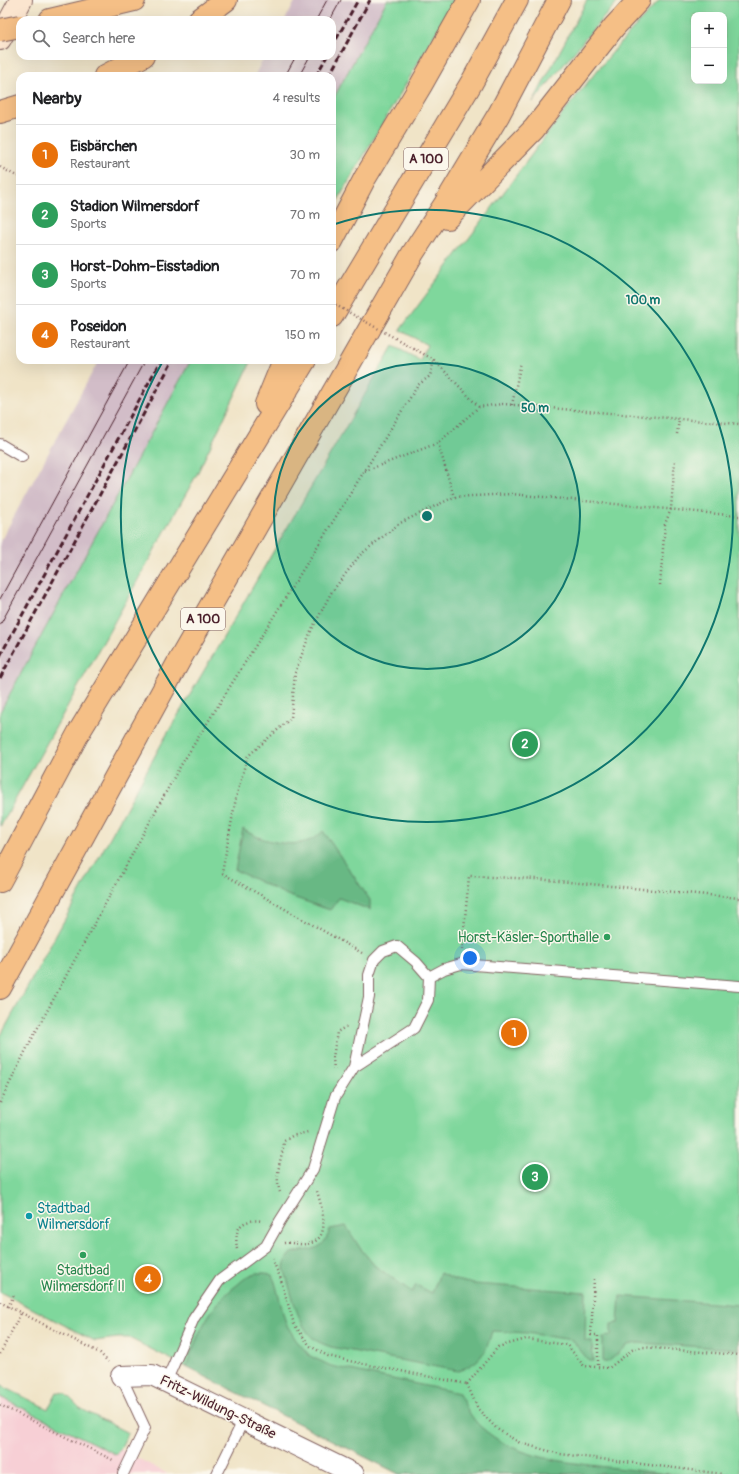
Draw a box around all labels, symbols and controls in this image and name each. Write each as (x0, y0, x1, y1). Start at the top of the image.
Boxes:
map controls (691, 12, 727, 84)
button: + (691, 12, 727, 48)
search box (16, 16, 336, 60)
icon: search (30, 27, 52, 49)
text: Search here (62, 29, 135, 48)
button: − (691, 48, 727, 84)
text: Nearby (32, 88, 81, 109)
text: 4 results (273, 90, 320, 106)
text: Eisbärchen (70, 137, 137, 156)
text: 1 (42, 147, 48, 163)
text: 30 m (290, 147, 320, 163)
road number: A 100 (404, 148, 448, 170)
text: Restaurant (70, 156, 130, 172)
text: Stadion Wilmersdorf (70, 197, 200, 216)
text: 2 (41, 207, 49, 223)
text: 70 m (290, 207, 320, 223)
text: Sports (70, 216, 106, 232)
text: Horst-Dohm-Eisstadion (70, 257, 220, 276)
text: 3 (41, 267, 49, 283)
text: 70 m (290, 267, 320, 283)
text: Sports (70, 276, 106, 292)
text: 100 m (626, 293, 661, 308)
text: Poseidon (70, 317, 127, 336)
text: 4 (41, 327, 49, 343)
text: 150 m (285, 327, 320, 343)
text: Restaurant (70, 336, 130, 352)
text: 50 m (521, 401, 549, 416)
centre of rings (420, 509, 434, 523)
road number: A 100 (181, 608, 225, 630)
pin: 2 (512, 729, 538, 759)
place label: Horst-Käsler-Sporthalle (458, 929, 599, 946)
marker: Horst-Käsler-Sporthalle (602, 932, 612, 942)
your location (460, 948, 480, 968)
pin: 1 (501, 1018, 527, 1048)
pin: 3 (522, 1162, 548, 1192)
place label: Stadtbad Wilmersdorf (37, 1200, 110, 1233)
marker: Stadtbad Wilmersdorf (24, 1211, 34, 1221)
marker: Stadtbad Wilmersdorf II (78, 1250, 88, 1260)
place label: Stadtbad Wilmersdorf II (41, 1262, 125, 1295)
pin: 4 (135, 1264, 161, 1294)
street label: Fritz-Wildung-Straße (157, 1371, 279, 1443)

